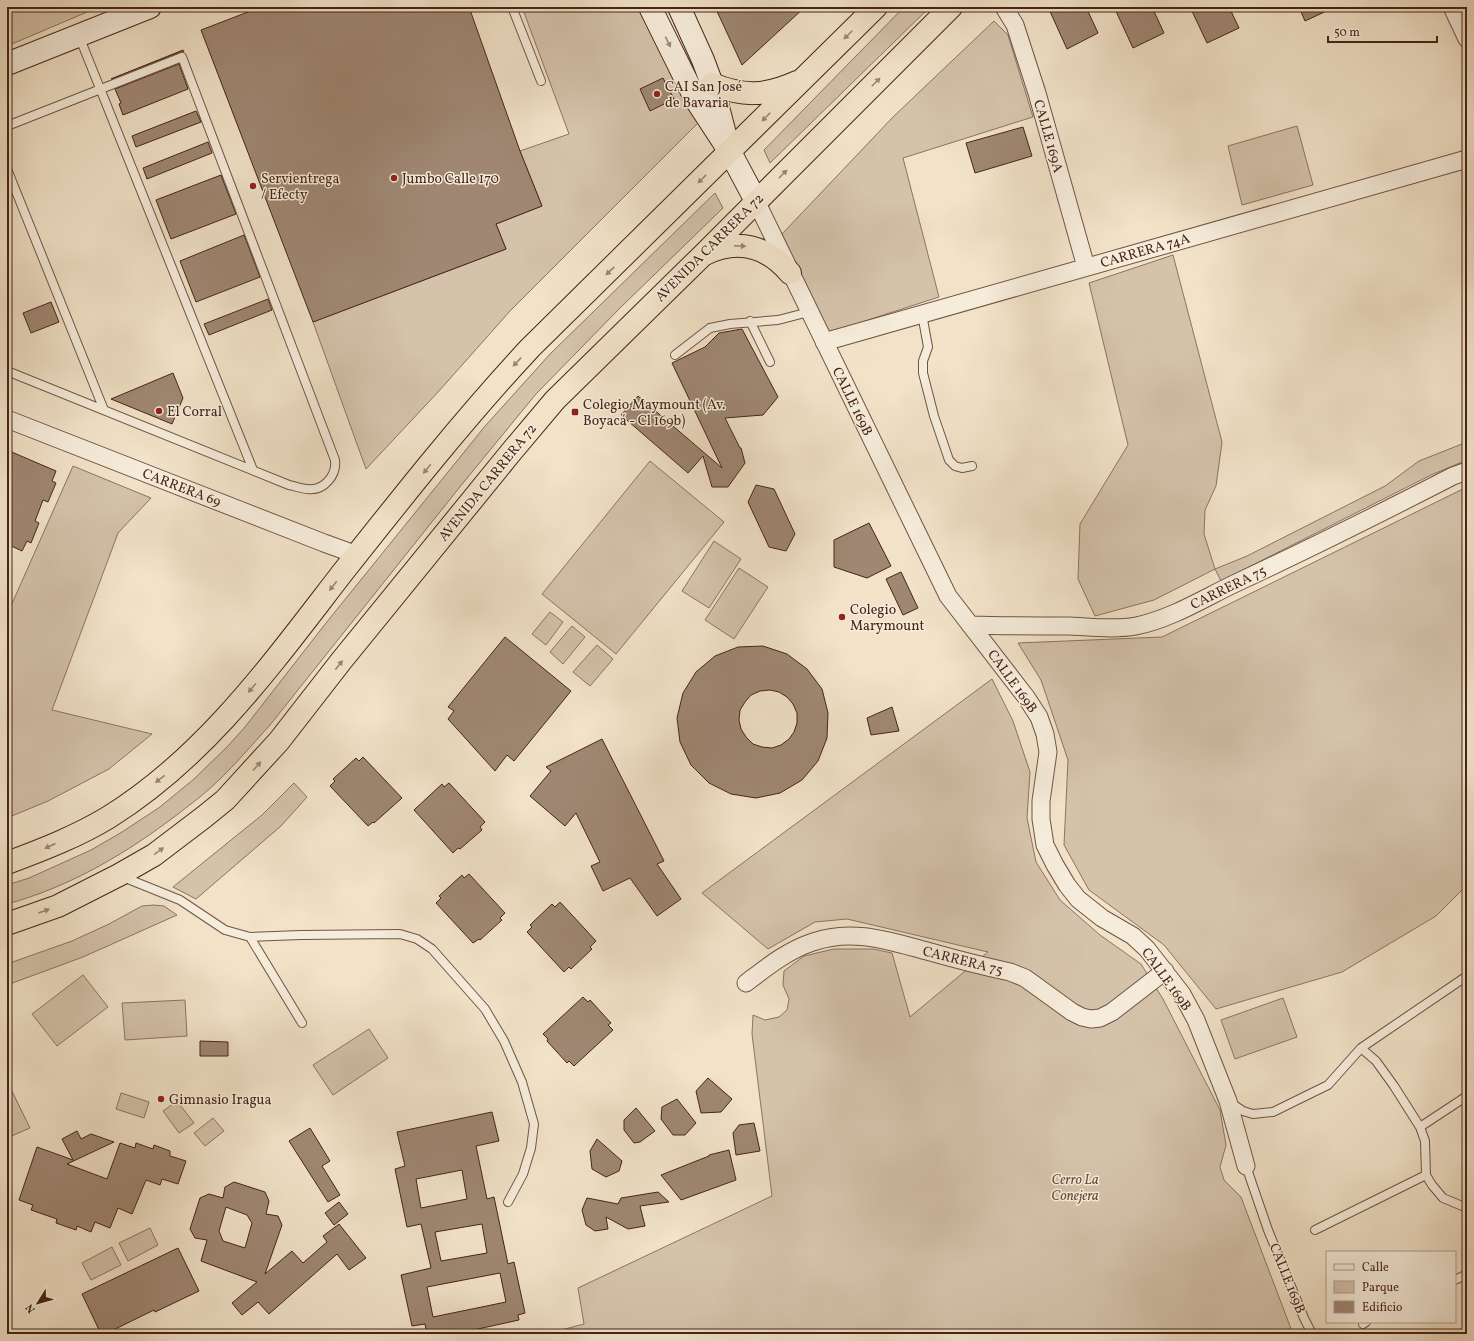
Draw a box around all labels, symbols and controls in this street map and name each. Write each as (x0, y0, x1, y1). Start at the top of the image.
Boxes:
scale bar (1328, 18, 1437, 44)
text: 50 m (1334, 25, 1360, 41)
one-way arrow (843, 30, 853, 40)
one-way arrow (665, 36, 671, 48)
one-way arrow (871, 77, 881, 87)
place label: CAI San José de Bavaria (665, 78, 742, 113)
marker: CAI San José de Bavaria (652, 89, 662, 99)
street label: CALLE 169A (1028, 98, 1067, 175)
one-way arrow (761, 112, 771, 122)
one-way arrow (778, 169, 788, 178)
place label: Servientrega / Efecty (261, 170, 339, 205)
place label: Jumbo Calle 170 (402, 170, 499, 189)
marker: Jumbo Calle 170 (389, 173, 399, 183)
one-way arrow (697, 175, 707, 184)
marker: Servientrega / Efecty (248, 181, 258, 191)
street label: AVENIDA CARRERA 72 (652, 190, 768, 306)
street label: CARRERA 74A (1099, 230, 1192, 273)
one-way arrow (734, 242, 746, 249)
one-way arrow (605, 266, 615, 276)
one-way arrow (512, 357, 522, 367)
street label: CALLE 169B (827, 364, 876, 439)
place label: Colegio Maymount (Av. Boyacá - Cl 169b) (583, 396, 725, 431)
place label: El Corral (167, 403, 222, 422)
marker: El Corral (154, 406, 164, 416)
marker: Colegio Maymount (Av. Boyacá - Cl 169b) (570, 407, 580, 417)
street label: AVENIDA CARRERA 72 (435, 420, 542, 546)
one-way arrow (423, 463, 432, 474)
street label: CARRERA 69 (139, 465, 224, 512)
street label: CARRERA 75 (1188, 562, 1270, 615)
one-way arrow (329, 580, 337, 591)
place label: Colegio Marymount (850, 601, 925, 636)
marker: Colegio Marymount (837, 612, 847, 622)
street label: CALLE 169B (982, 646, 1041, 717)
one-way arrow (334, 660, 343, 671)
one-way arrow (248, 682, 257, 693)
one-way arrow (252, 761, 261, 771)
one-way arrow (155, 775, 166, 784)
one-way arrow (44, 843, 55, 849)
one-way arrow (154, 847, 164, 855)
one-way arrow (38, 908, 50, 914)
street label: CARRERA 75 (921, 942, 1005, 981)
street label: CALLE 169B (1136, 944, 1195, 1015)
place label: Gimnasio Iragua (169, 1091, 271, 1110)
marker: Gimnasio Iragua (156, 1094, 166, 1104)
park label: Cerro La Conejera (1051, 1171, 1099, 1206)
street label: CALLE 169B (1264, 1241, 1309, 1316)
legend (1326, 1251, 1456, 1323)
text: Calle (1362, 1260, 1389, 1276)
text: Parque (1362, 1280, 1399, 1296)
north arrow (18, 1283, 58, 1323)
text: N (23, 1300, 40, 1316)
text: Edificio (1362, 1300, 1402, 1316)

